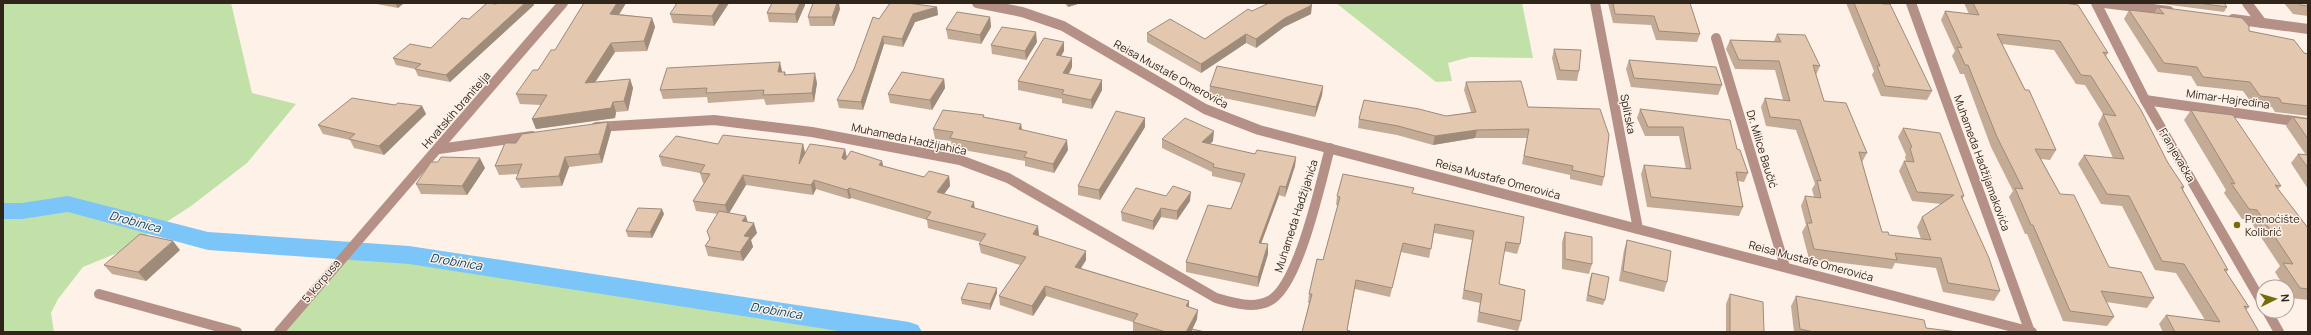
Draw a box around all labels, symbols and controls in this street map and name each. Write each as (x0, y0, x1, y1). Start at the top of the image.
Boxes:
street label: Reisa Mustafe Omerovića (1111, 36, 1231, 111)
street label: Hrvatskih branitelja (418, 68, 493, 151)
street label: Mimar-Hajredina (2185, 85, 2271, 112)
street label: Splitska (1617, 93, 1640, 135)
street label: Muhameda Hadžijamakovića (1951, 93, 2014, 233)
street label: Dr. Milice Baučić (1743, 108, 1781, 190)
street label: Muhameda Hadžijahića (850, 119, 968, 158)
street label: Franjevačka (2156, 125, 2199, 184)
street label: Reisa Mustafe Omerovića (1434, 155, 1562, 202)
street label: Muhameda Hadžijahića (1270, 158, 1321, 274)
water label: Drobinica (108, 207, 164, 237)
place label: Prenoćište Kolibrić (2245, 211, 2300, 239)
marker: Prenoćište Kolibrić (2232, 220, 2242, 230)
street label: Reisa Mustafe Omerovića (1747, 237, 1875, 284)
water label: Drobinica (429, 249, 485, 274)
street label: 5. korpusa (298, 256, 343, 305)
north arrow (2255, 279, 2295, 319)
text: N (2278, 293, 2293, 303)
water label: Drobinica (749, 298, 805, 323)

